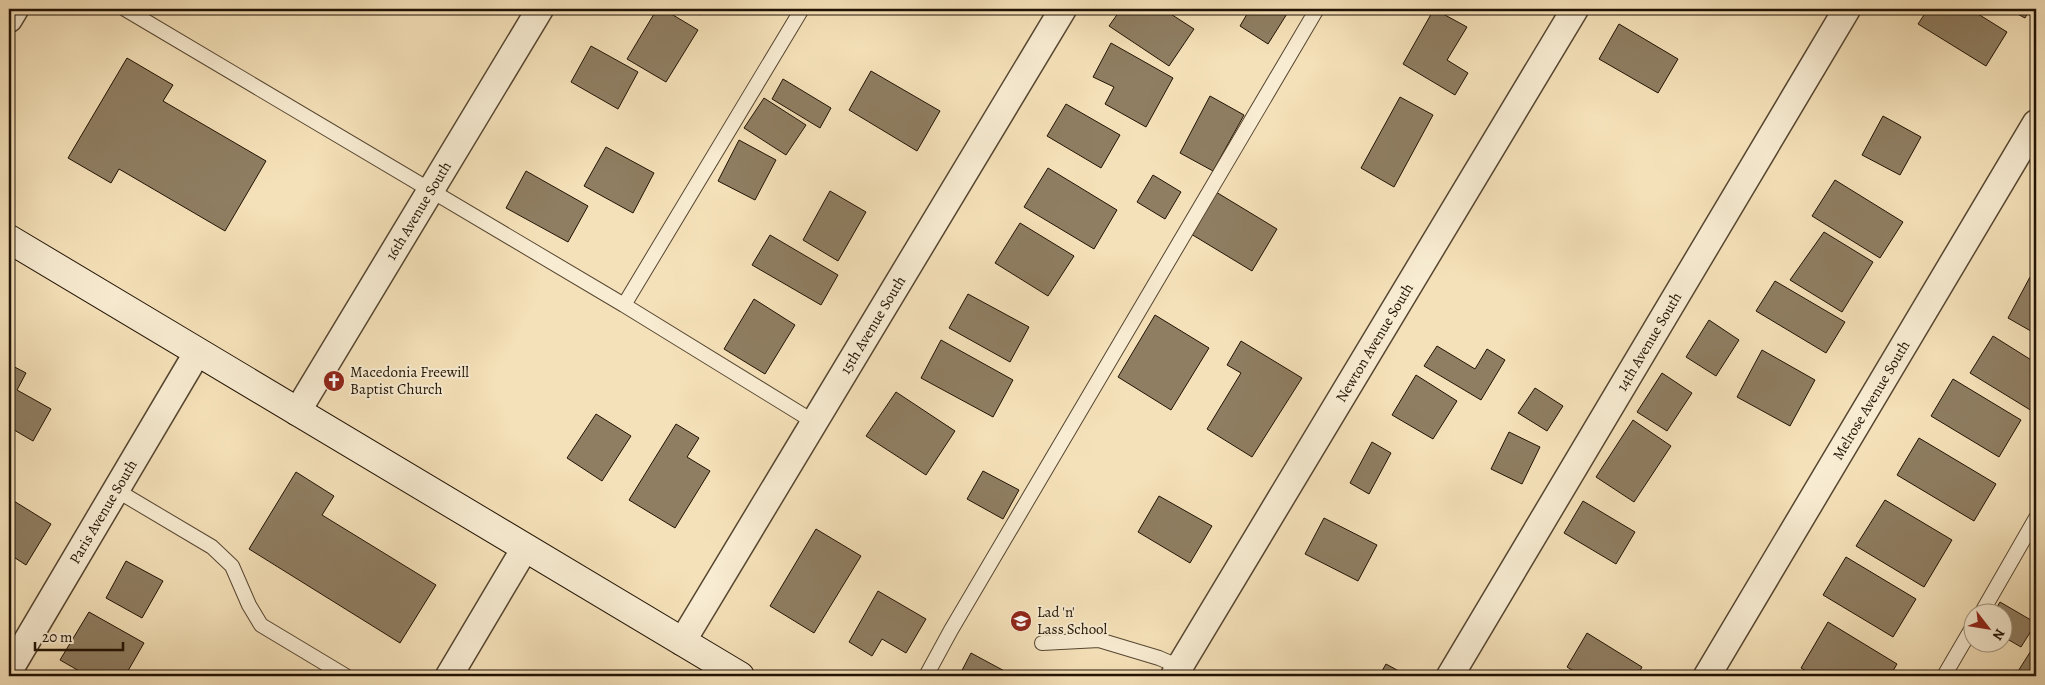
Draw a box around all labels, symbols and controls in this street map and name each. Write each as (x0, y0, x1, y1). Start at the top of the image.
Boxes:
street label: 16th Avenue South (381, 158, 456, 264)
street label: 15th Avenue South (835, 272, 910, 378)
street label: Newton Avenue South (1331, 279, 1418, 406)
street label: 14th Avenue South (1612, 289, 1686, 395)
street label: Melrose Avenue South (1828, 337, 1914, 464)
place label: Macedonia Freewill Baptist Church (350, 362, 469, 399)
church icon: Macedonia Freewill Baptist Church (322, 369, 346, 393)
street label: Paris Avenue South (65, 456, 142, 568)
place label: Lad 'n' Lass School (1037, 602, 1108, 639)
north arrow (1962, 602, 2012, 652)
school or university icon: Lad 'n' Lass School (1009, 609, 1033, 633)
scale bar (35, 620, 122, 652)
text: N (1988, 625, 2009, 644)
text: 20 m (42, 627, 73, 647)

